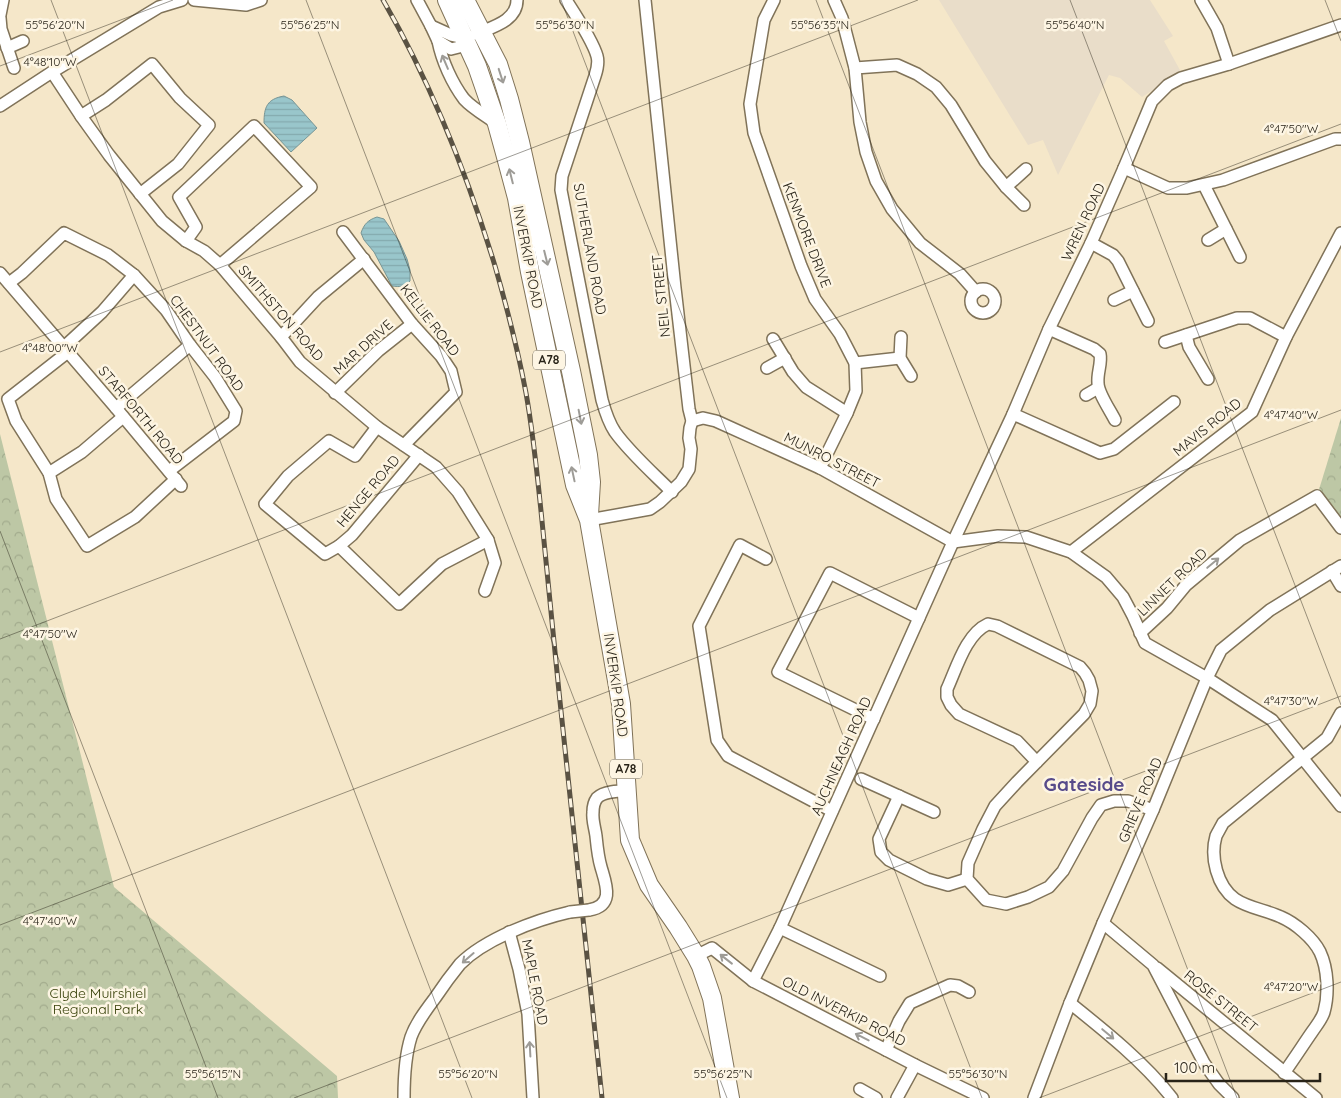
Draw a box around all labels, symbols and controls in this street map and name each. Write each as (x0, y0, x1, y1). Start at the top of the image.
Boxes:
text: 55°56'20"N (25, 17, 85, 32)
text: 55°56'25"N (281, 17, 339, 32)
text: 55°56'30"N (535, 17, 595, 32)
text: 55°56'35"N (791, 17, 849, 32)
text: 55°56'40"N (1045, 17, 1105, 32)
text: 4°48'10"W (23, 54, 77, 69)
one-way arrow (439, 55, 449, 70)
one-way arrow (497, 68, 507, 84)
text: 4°47'50"W (1264, 121, 1319, 136)
one-way arrow (506, 168, 515, 184)
street label: KENMORE DRIVE (779, 180, 835, 290)
street label: WREN ROAD (1057, 180, 1109, 264)
street label: SUTHERLAND ROAD (570, 182, 610, 316)
street label: INVERKIP ROAD (509, 204, 547, 310)
one-way arrow (542, 250, 551, 266)
street label: NEIL STREET (648, 254, 674, 338)
street label: SMITHSTON ROAD (234, 261, 328, 365)
street label: KELLIE ROAD (396, 280, 464, 360)
street label: CHESTNUT ROAD (166, 291, 248, 395)
street label: MAR DRIVE (329, 316, 397, 378)
text: 4°48'00"W (22, 340, 78, 355)
road number: A78 (533, 350, 565, 370)
street label: STARFORTH ROAD (95, 362, 187, 468)
street label: MAVIS ROAD (1169, 394, 1245, 460)
text: 4°47'40"W (1264, 407, 1319, 422)
one-way arrow (576, 409, 586, 425)
street label: MUNRO STREET (781, 428, 883, 492)
street label: HENGE ROAD (333, 451, 403, 531)
one-way arrow (567, 467, 577, 483)
street label: LINNET ROAD (1133, 544, 1211, 620)
one-way arrow (1206, 558, 1219, 569)
text: 4°47'50"W (23, 626, 78, 641)
street label: INVERKIP ROAD (600, 632, 632, 738)
text: 4°47'30"W (1264, 693, 1319, 708)
street label: AUCHNEAGH ROAD (807, 694, 875, 818)
street label: GRIEVE ROAD (1114, 755, 1166, 845)
road number: A78 (610, 760, 642, 779)
district label: Gateside (1043, 772, 1125, 796)
text: 4°47'40"W (23, 913, 78, 928)
street label: MAPLE ROAD (518, 937, 552, 1027)
one-way arrow (461, 952, 474, 963)
one-way arrow (719, 954, 732, 965)
street label: ROSE STREET (1180, 966, 1262, 1036)
street label: OLD INVERKIP ROAD (779, 972, 909, 1050)
text: 4°47'20"W (1264, 979, 1319, 994)
park label: Clyde Muirshiel Regional Park (50, 984, 146, 1018)
one-way arrow (1101, 1029, 1114, 1040)
one-way arrow (854, 1032, 869, 1042)
one-way arrow (526, 1042, 535, 1058)
scale bar (1166, 1050, 1320, 1082)
text: 100 m (1174, 1058, 1215, 1077)
text: 55°56'15"N (185, 1066, 241, 1081)
text: 55°56'20"N (438, 1066, 498, 1081)
text: 55°56'25"N (694, 1066, 752, 1081)
text: 55°56'30"N (948, 1066, 1008, 1081)

